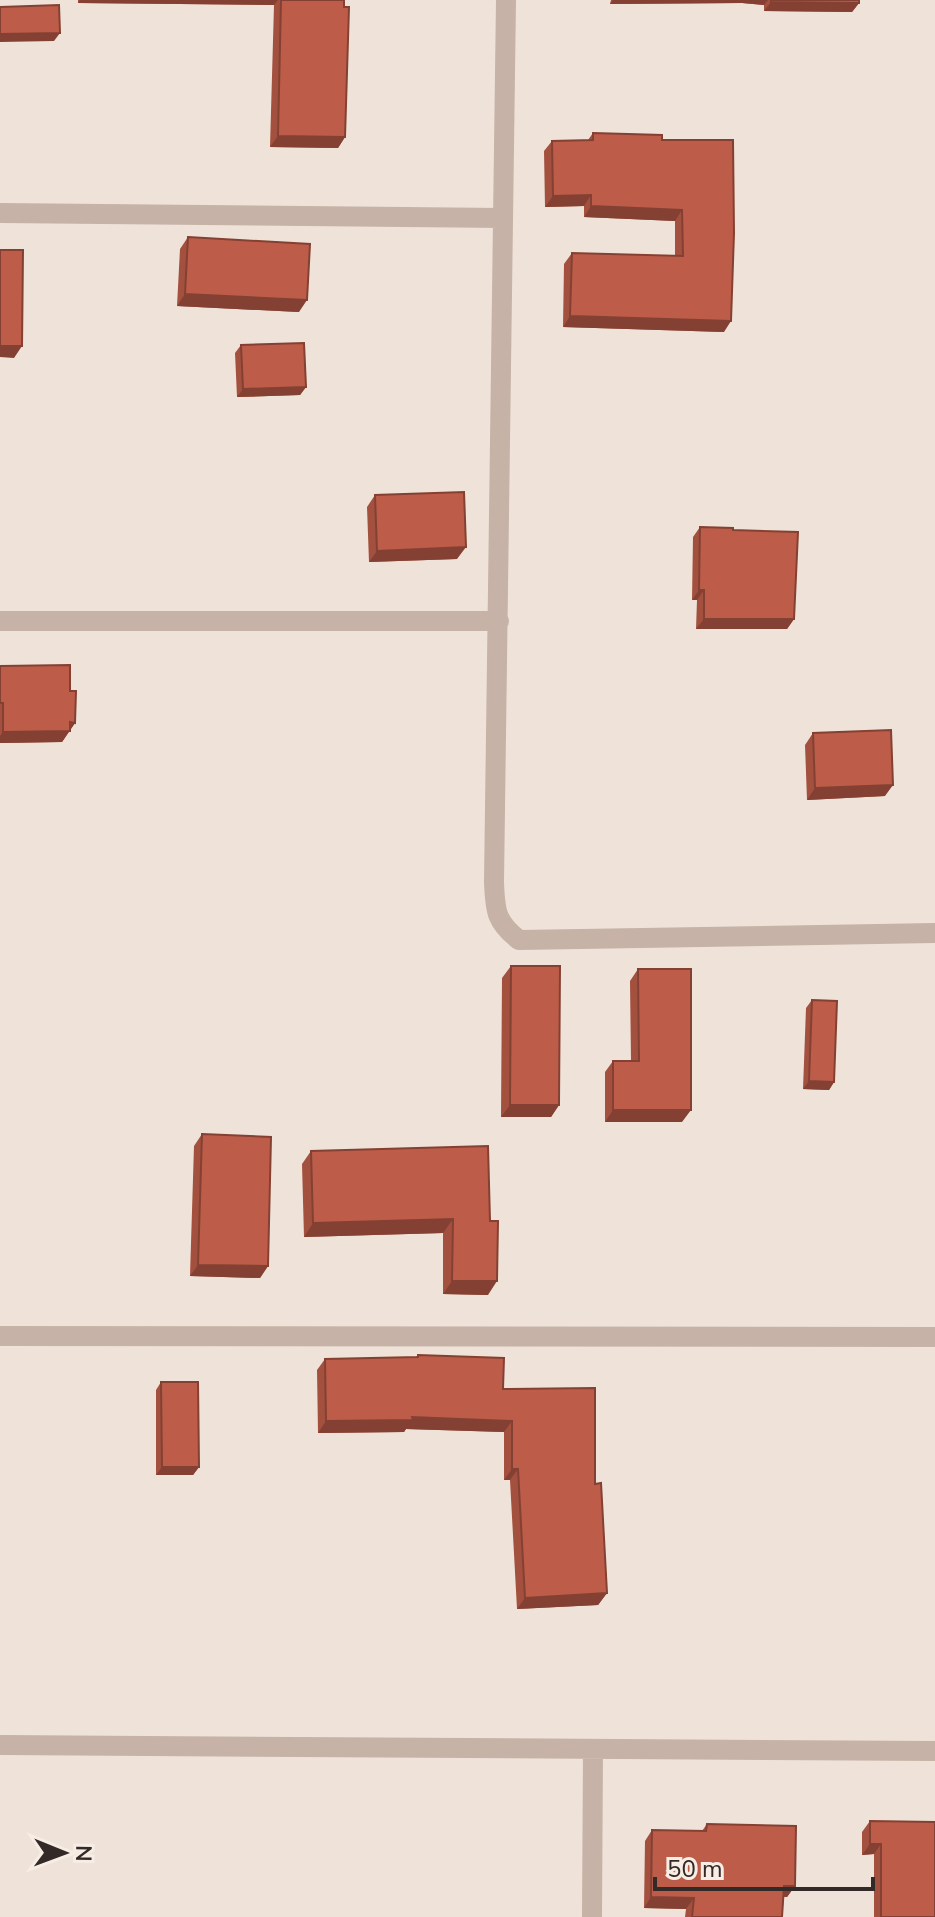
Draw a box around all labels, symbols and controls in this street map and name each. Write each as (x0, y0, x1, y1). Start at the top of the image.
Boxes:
north arrow (24, 1813, 104, 1893)
scale bar (655, 1841, 873, 1891)
text: N (68, 1845, 98, 1862)
text: 50 m (667, 1853, 723, 1885)

